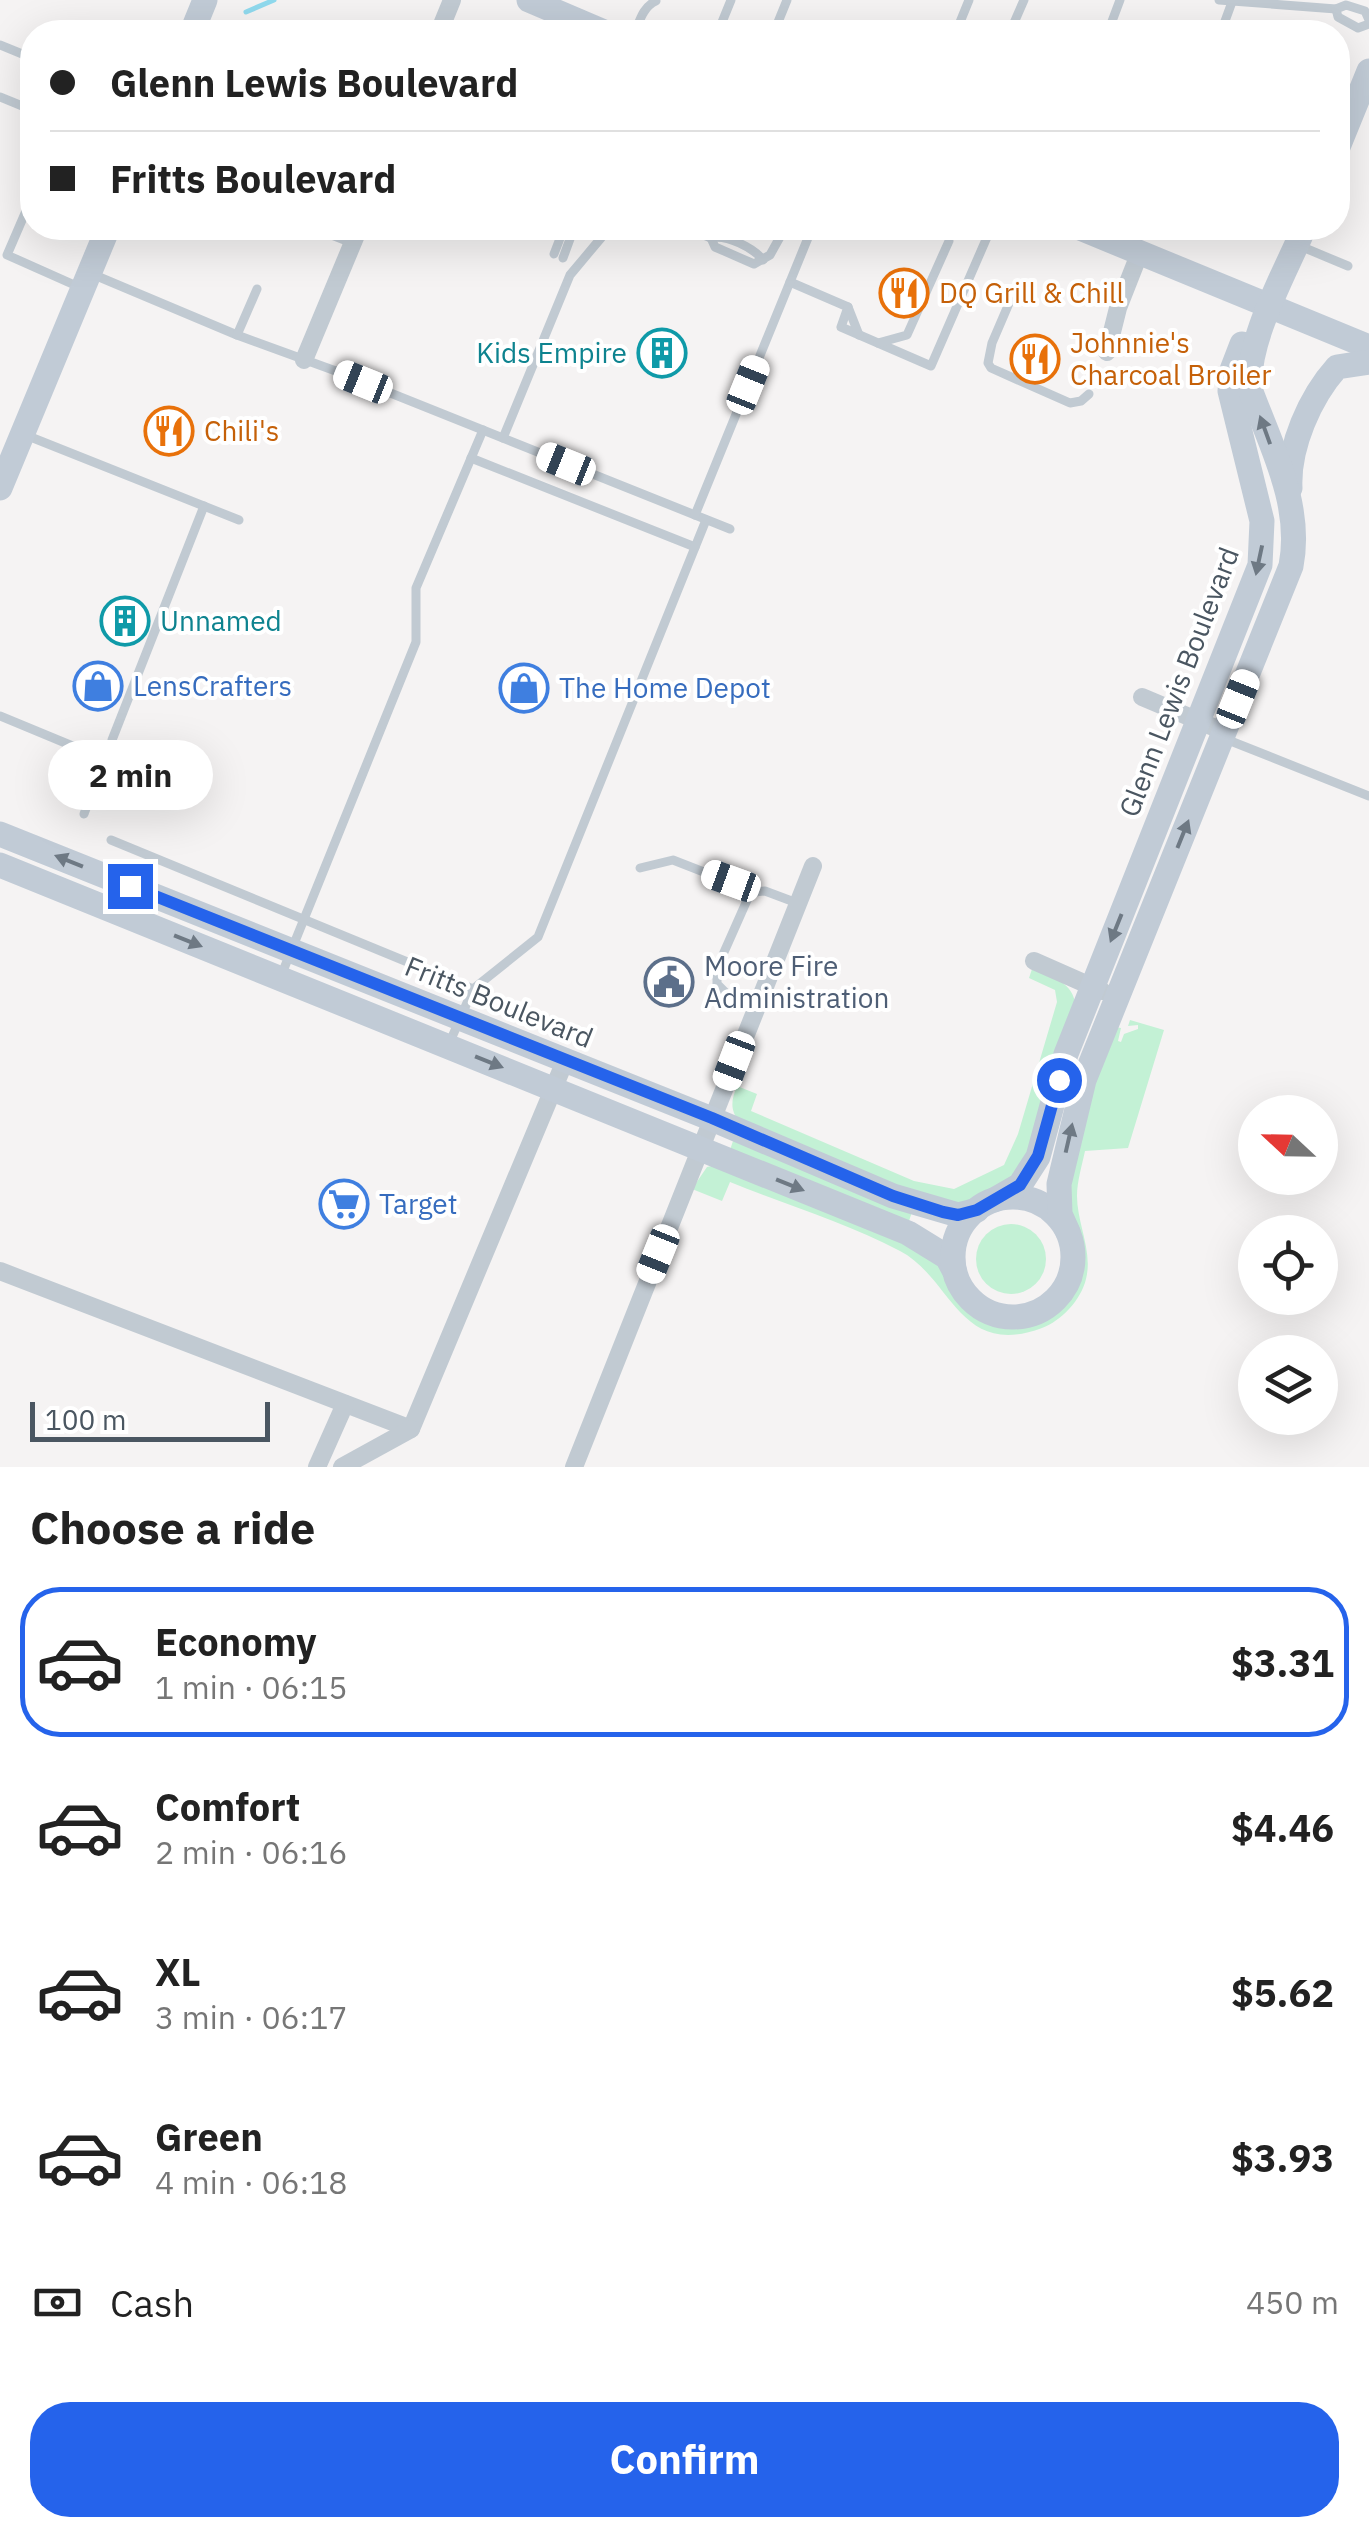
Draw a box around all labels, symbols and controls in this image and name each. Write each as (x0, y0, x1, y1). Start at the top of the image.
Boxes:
text: Glenn Lewis Boulevard (110, 58, 518, 107)
text: Fritts Boulevard (110, 154, 396, 203)
restaurant icon: DQ Grill & Chill (878, 267, 930, 319)
place label: DQ Grill & Chill (939, 274, 1124, 311)
place label: Johnnie's Charcoal Broiler (1070, 324, 1272, 393)
building icon: Kids Empire (636, 327, 688, 379)
restaurant icon: Johnnie's Charcoal Broiler (1009, 333, 1061, 385)
place label: Kids Empire (476, 334, 627, 371)
car (723, 352, 773, 418)
car (330, 357, 396, 407)
restaurant icon: Chili's (143, 405, 195, 457)
place label: Chili's (204, 412, 279, 449)
one-way arrow (1257, 415, 1272, 445)
car (533, 439, 599, 489)
street label: Glenn Lewis Boulevard (1110, 542, 1247, 822)
one-way arrow (1251, 545, 1267, 576)
building icon: Unnamed (99, 595, 151, 647)
place label: Unnamed (160, 602, 282, 639)
shop icon: LensCrafters (72, 660, 124, 712)
shop icon: The Home Depot (498, 662, 550, 714)
car (1213, 666, 1263, 732)
place label: LensCrafters (133, 667, 292, 704)
place label: The Home Depot (559, 669, 771, 706)
callout: 2 min (48, 741, 212, 811)
text: 2 min (89, 754, 172, 796)
one-way arrow (1175, 819, 1191, 848)
one-way arrow (53, 853, 83, 869)
car (698, 857, 764, 905)
route end (108, 864, 153, 909)
one-way arrow (1107, 913, 1123, 943)
one-way arrow (173, 934, 203, 950)
street label: Fritts Boulevard (400, 947, 599, 1056)
place label: Moore Fire Administration (704, 947, 889, 1016)
public building icon: Moore Fire Administration (643, 956, 695, 1008)
car (709, 1028, 759, 1094)
one-way arrow (474, 1055, 504, 1071)
route start (1037, 1058, 1082, 1103)
north arrow (1238, 1095, 1338, 1195)
map controls (1238, 1095, 1338, 1435)
one-way arrow (1062, 1122, 1077, 1153)
one-way arrow (775, 1177, 805, 1193)
supermarket icon: Target (318, 1178, 370, 1230)
place label: Target (379, 1185, 457, 1222)
button: locate (1238, 1215, 1338, 1315)
car (633, 1221, 683, 1287)
button: layers (1238, 1335, 1338, 1435)
scale bar (30, 1397, 270, 1442)
text: 100 m (45, 1401, 126, 1438)
text: Choose a ride (30, 1498, 315, 1556)
icon: car (35, 1617, 125, 1707)
text: Economy (155, 1617, 317, 1666)
text: $3.31 (1231, 1638, 1334, 1687)
text: 1 min · 06:15 (155, 1666, 348, 1708)
icon: car (35, 1782, 125, 1872)
text: Comfort (155, 1782, 300, 1831)
text: $4.46 (1231, 1803, 1334, 1852)
text: 2 min · 06:16 (155, 1831, 348, 1873)
icon: car (35, 1947, 125, 2037)
text: XL (155, 1947, 201, 1996)
text: $5.62 (1231, 1968, 1334, 2017)
text: 3 min · 06:17 (155, 1996, 348, 2038)
icon: car (35, 2112, 125, 2202)
text: Green (155, 2112, 263, 2161)
text: $3.93 (1231, 2133, 1334, 2182)
text: 4 min · 06:18 (155, 2161, 348, 2203)
icon: cash (30, 2275, 85, 2330)
text: Cash (110, 2278, 194, 2327)
text: 450 m (1246, 2281, 1339, 2323)
button: Confirm (30, 2402, 1339, 2517)

